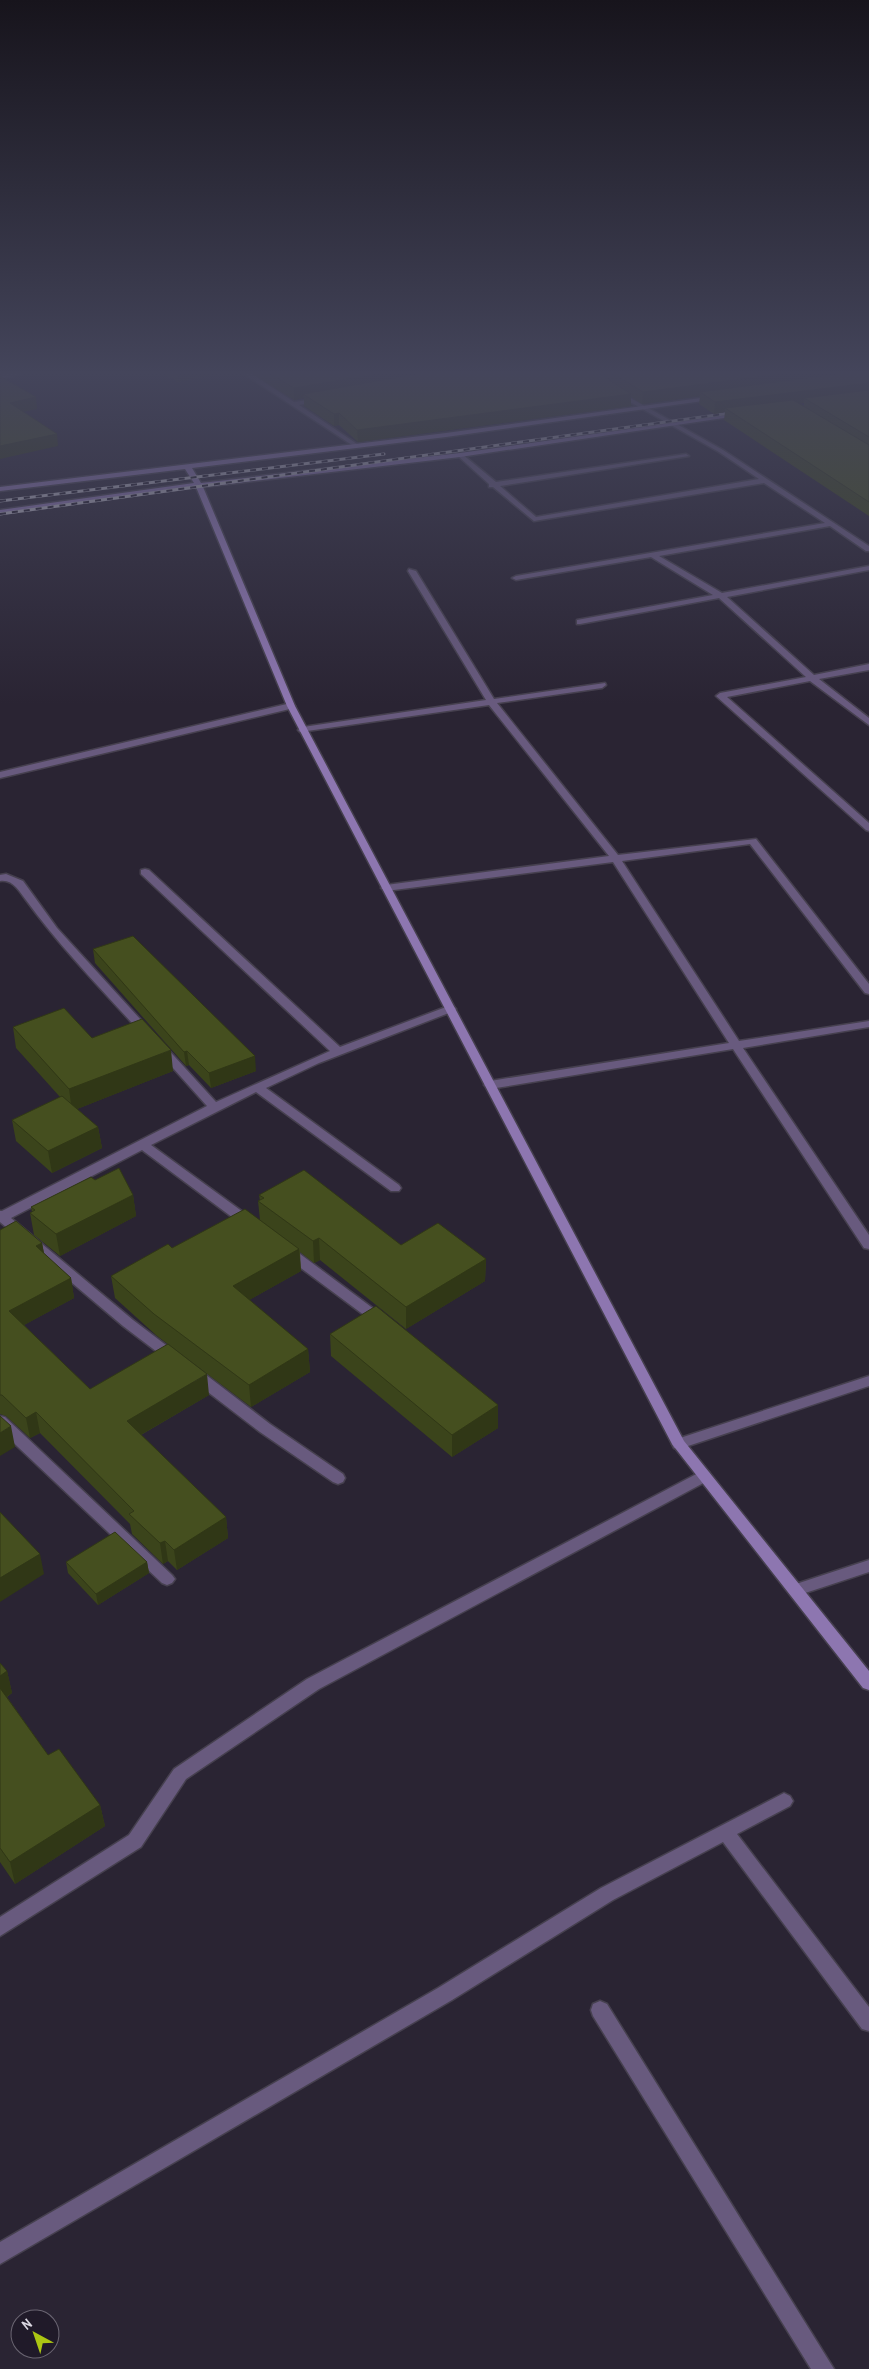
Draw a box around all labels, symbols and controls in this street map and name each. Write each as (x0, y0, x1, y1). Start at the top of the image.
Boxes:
north arrow (10, 2309, 60, 2359)
text: N (18, 2314, 36, 2334)

